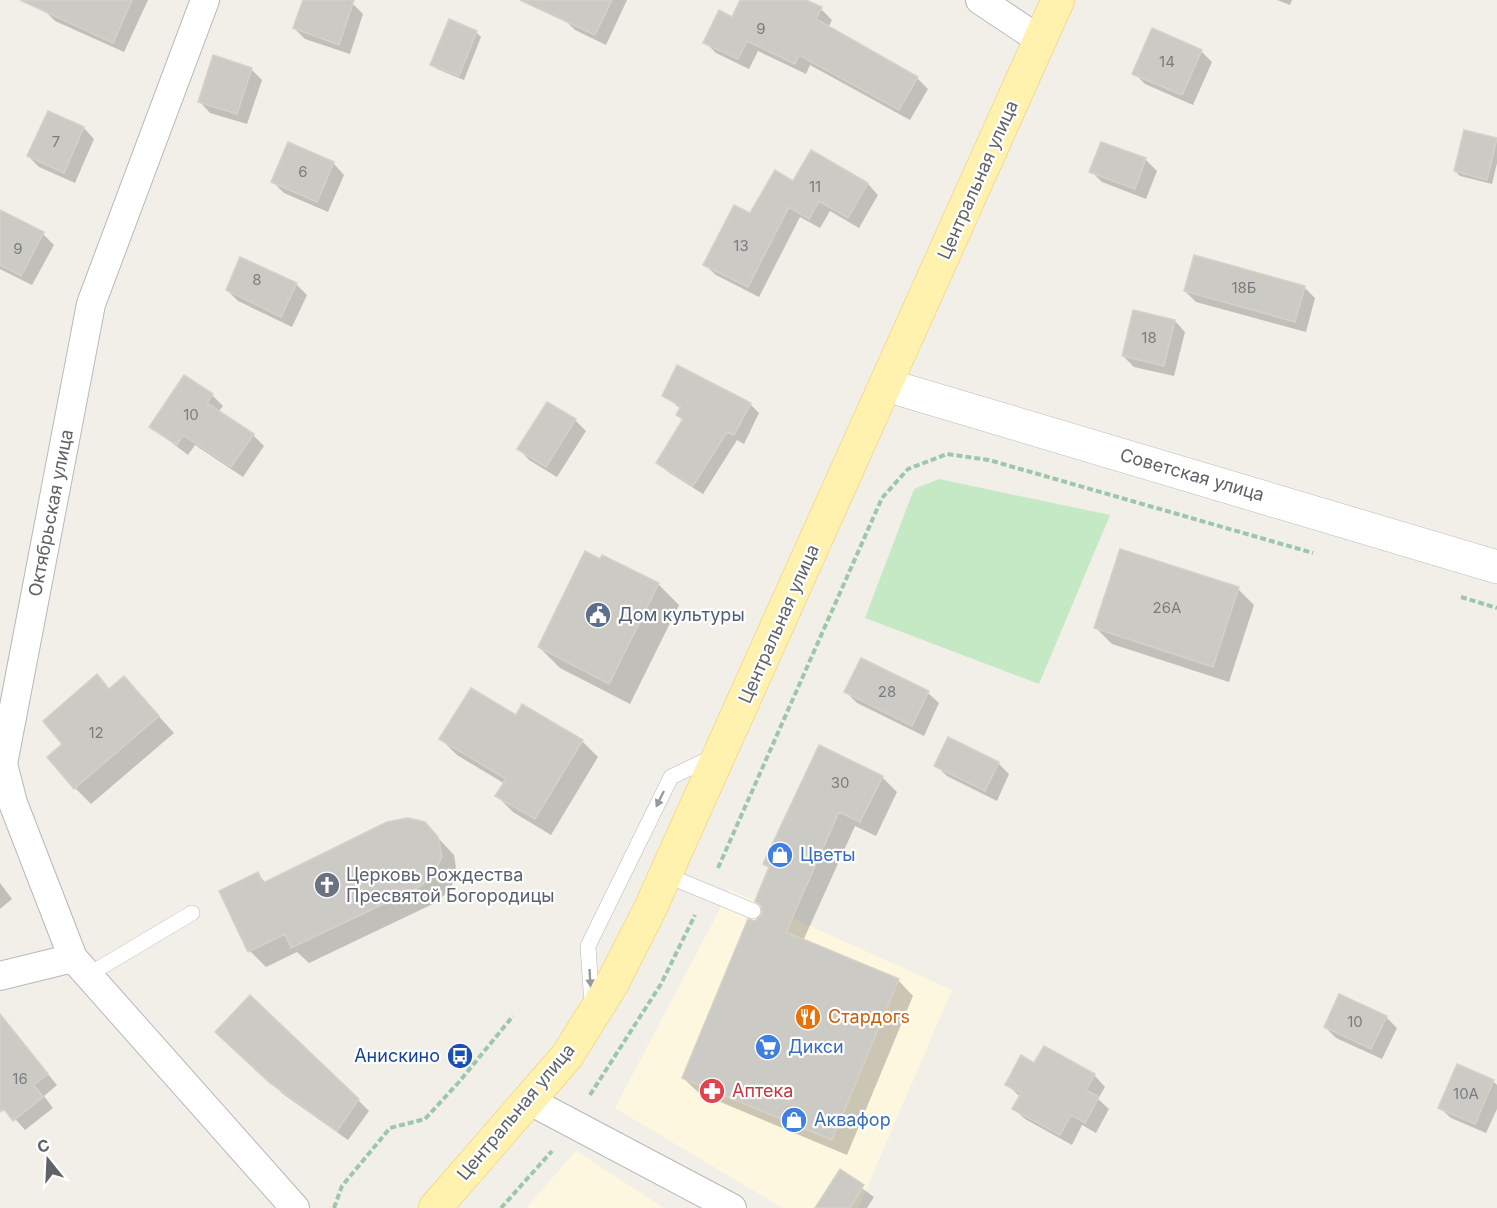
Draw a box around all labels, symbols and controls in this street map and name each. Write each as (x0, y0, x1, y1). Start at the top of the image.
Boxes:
house number: 9 (756, 19, 766, 38)
house number: 14 (1159, 52, 1175, 71)
street label: Центральная улица (933, 97, 1022, 262)
house number: 7 (52, 132, 60, 151)
house number: 6 (298, 162, 308, 181)
house number: 11 (809, 177, 821, 196)
house number: 13 (733, 236, 749, 255)
house number: 9 (13, 239, 23, 258)
house number: 8 (252, 270, 262, 289)
house number: 18Б (1231, 278, 1257, 297)
house number: 18 (1141, 328, 1157, 347)
house number: 10 (183, 405, 199, 424)
street label: Октябрьская улица (24, 427, 77, 598)
street label: Советская улица (1118, 444, 1267, 505)
street label: Центральная улица (734, 541, 823, 706)
house number: 26А (1153, 598, 1181, 617)
public building icon: Дом культуры (583, 600, 613, 630)
place label: Дом культуры (618, 604, 745, 625)
house number: 28 (878, 682, 896, 701)
house number: 12 (88, 723, 104, 742)
house number: 30 (831, 773, 849, 792)
one-way arrow (655, 791, 664, 808)
shop icon: Цветы (765, 840, 795, 870)
place label: Цветы (800, 844, 856, 865)
place label: Церковь Рождества Пресвятой Богородицы (346, 864, 554, 906)
church icon: Церковь Рождества Пресвятой Богородицы (312, 870, 342, 900)
one-way arrow (586, 968, 595, 987)
restaurant icon: Стардогs (793, 1002, 823, 1032)
place label: Стардогs (828, 1006, 910, 1027)
house number: 10 (1347, 1012, 1363, 1031)
supermarket icon: Дикси (753, 1032, 783, 1062)
place label: Дикси (788, 1036, 844, 1057)
street label: Центральная улица (452, 1039, 579, 1184)
bus stop icon: Анискино (445, 1041, 475, 1071)
place label: Анискино (354, 1045, 440, 1066)
house number: 16 (12, 1069, 28, 1088)
pharmacy icon: Аптека (697, 1076, 727, 1106)
place label: Аптека (732, 1080, 793, 1101)
house number: 10А (1453, 1084, 1479, 1103)
shop icon: Аквафор (779, 1105, 809, 1135)
place label: Аквафор (814, 1109, 891, 1130)
north arrow (18, 1130, 78, 1190)
text: С (35, 1134, 52, 1157)

